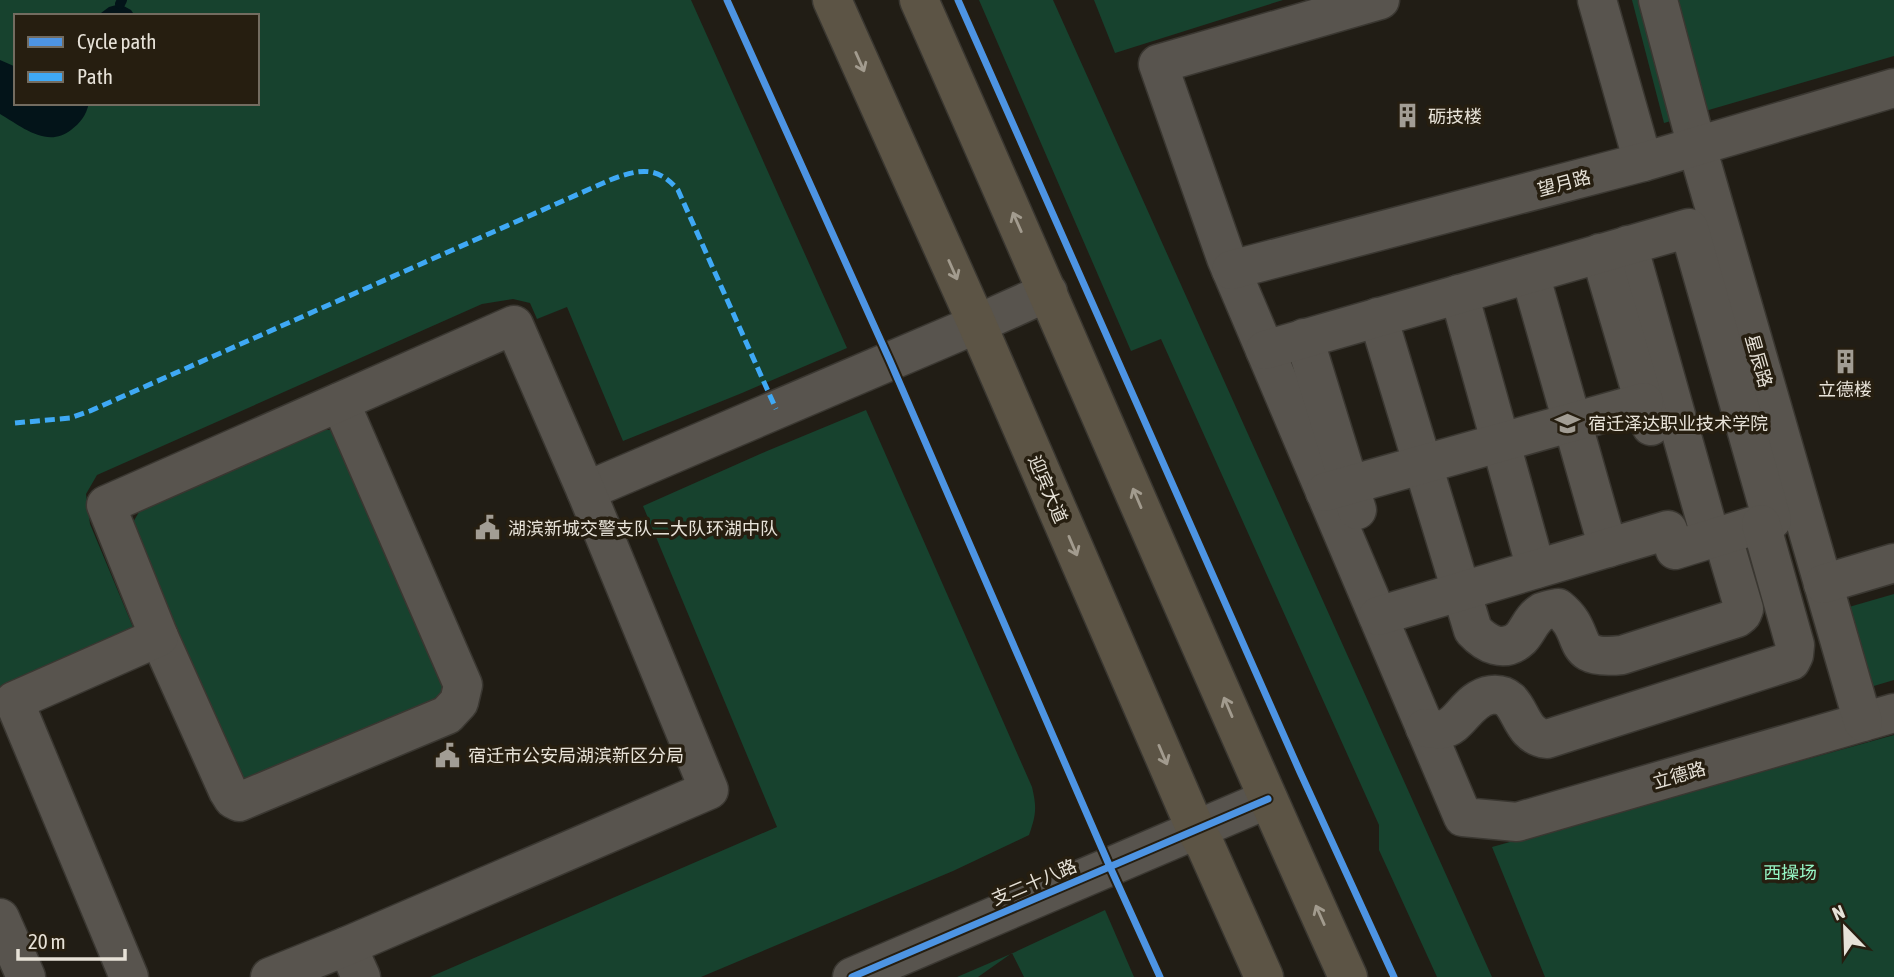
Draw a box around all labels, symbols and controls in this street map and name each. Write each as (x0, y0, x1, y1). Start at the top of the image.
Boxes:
legend (14, 14, 259, 105)
text: Cycle path (77, 29, 156, 53)
one-way arrow (854, 51, 867, 73)
text: Path (77, 64, 113, 88)
building icon: 砺技楼 (1394, 102, 1422, 130)
place label: 砺技楼 (1428, 106, 1482, 127)
street label: 望月路 (1535, 166, 1593, 200)
one-way arrow (1010, 212, 1023, 233)
one-way arrow (947, 259, 960, 280)
street label: 星辰路 (1741, 332, 1777, 390)
building icon: 立德楼 (1831, 348, 1859, 376)
place label: 立德楼 (1818, 379, 1872, 400)
school or university icon: 宿迁泽达职业技术学院 (1554, 409, 1582, 437)
place label: 宿迁泽达职业技术学院 (1588, 413, 1768, 434)
street label: 迎宾大道 (1024, 452, 1072, 526)
one-way arrow (1130, 488, 1143, 509)
public building icon: 湖滨新城交警支队二大队环湖中队 (474, 514, 502, 542)
place label: 湖滨新城交警支队二大队环湖中队 (508, 518, 778, 539)
one-way arrow (1067, 535, 1080, 556)
one-way arrow (1220, 697, 1233, 718)
public building icon: 宿迁市公安局湖滨新区分局 (434, 741, 462, 769)
one-way arrow (1157, 744, 1170, 765)
place label: 宿迁市公安局湖滨新区分局 (468, 745, 684, 766)
street label: 立德路 (1650, 757, 1708, 793)
street label: 支二十八路 (988, 855, 1080, 909)
park label: 西操场 (1763, 862, 1817, 883)
north arrow (1810, 893, 1880, 963)
text: N (1829, 900, 1848, 925)
one-way arrow (1313, 905, 1326, 926)
scale bar (18, 918, 124, 962)
text: 20 m (28, 929, 66, 953)

